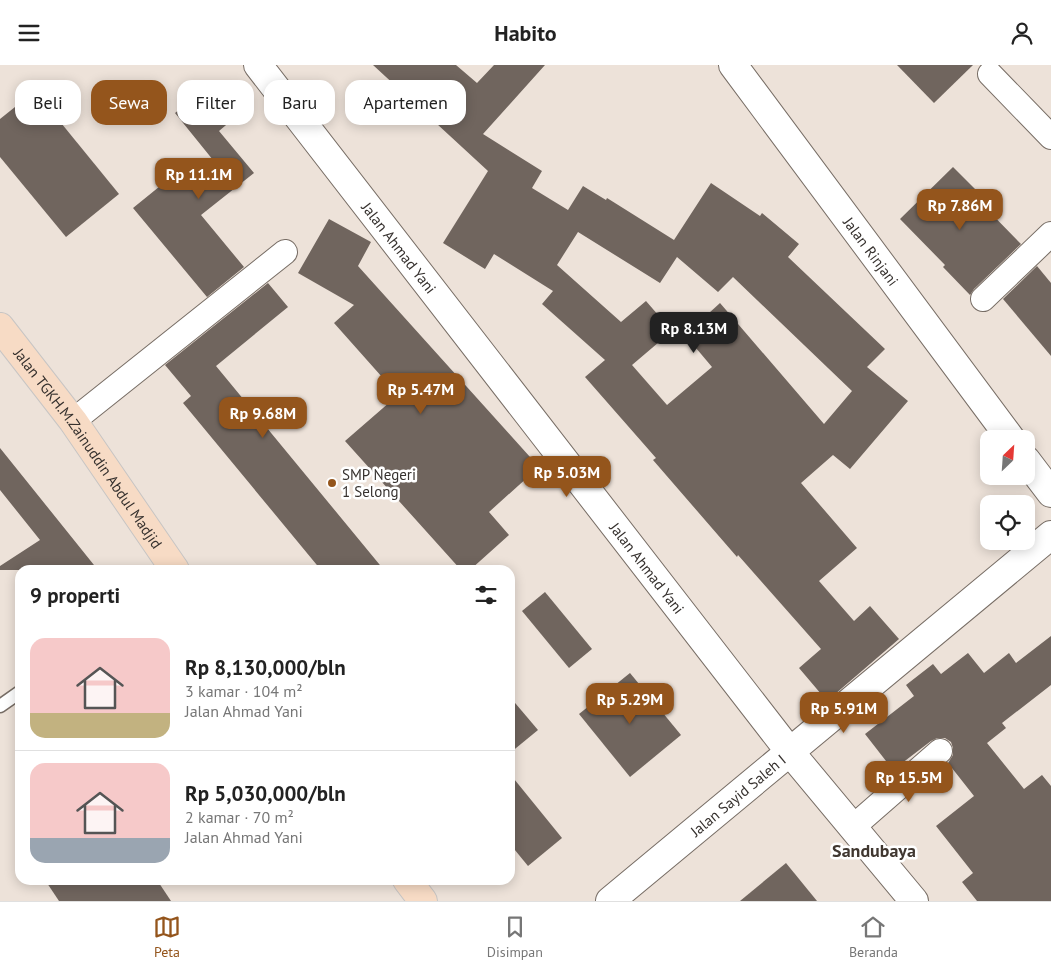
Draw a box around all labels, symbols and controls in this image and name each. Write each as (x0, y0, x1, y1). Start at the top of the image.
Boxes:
icon: menu (15, 19, 43, 47)
text: Habito (494, 19, 557, 47)
icon: person (1008, 19, 1036, 47)
chip: Beli (15, 80, 81, 125)
chip: Sewa (91, 80, 167, 125)
chip: Filter (177, 80, 254, 125)
chip: Baru (264, 80, 335, 125)
chip: Apartemen (345, 80, 466, 125)
pin: Rp 11.1M (147, 157, 251, 200)
text: Rp 11.1M (166, 164, 232, 184)
pin: Rp 7.86M (908, 189, 1012, 231)
text: Rp 7.86M (928, 195, 992, 215)
street label: Jalan Ahmad Yani (357, 197, 441, 297)
street label: Jalan Rinjani (839, 212, 903, 289)
pin: Rp 8.13M (642, 311, 746, 354)
text: Rp 8.13M (661, 318, 727, 338)
street label: Jalan TGKH.M.Zainuddin Abdul Madjid (10, 343, 167, 552)
pin: Rp 5.47M (369, 373, 473, 415)
text: Rp 5.47M (388, 379, 454, 399)
pin: Rp 9.68M (211, 397, 315, 439)
text: Rp 9.68M (230, 403, 296, 423)
north arrow (980, 430, 1035, 485)
map controls (980, 430, 1035, 550)
pin: Rp 5.03M (515, 455, 619, 498)
text: Rp 5.03M (534, 462, 600, 482)
place label: SMP Negeri 1 Selong (342, 465, 416, 501)
marker: SMP Negeri 1 Selong (326, 477, 338, 489)
button: locate (980, 495, 1035, 550)
street label: Jalan Ahmad Yani (605, 517, 689, 617)
icon: filters (472, 581, 500, 609)
text: 9 properti (30, 582, 120, 609)
text: Rp 8,130,000/bln (185, 654, 346, 681)
icon: home (70, 658, 130, 718)
text: 3 kamar · 104 m² (185, 681, 303, 701)
pin: Rp 5.29M (578, 683, 682, 725)
text: Rp 5.29M (597, 689, 663, 709)
pin: Rp 5.91M (792, 691, 896, 734)
text: Rp 5.91M (811, 698, 877, 718)
text: Jalan Ahmad Yani (185, 701, 303, 721)
street label: Jalan Sayid Saleh I (685, 750, 789, 841)
pin: Rp 15.5M (857, 761, 961, 803)
text: Rp 15.5M (876, 767, 942, 787)
text: Rp 5,030,000/bln (185, 780, 346, 807)
icon: home (70, 783, 130, 843)
text: 2 kamar · 70 m² (185, 807, 294, 827)
text: Jalan Ahmad Yani (185, 827, 303, 847)
district label: Sandubaya (832, 839, 916, 862)
tab: Peta (153, 913, 181, 961)
tab: Disimpan (487, 913, 543, 961)
tab: Beranda (849, 913, 898, 961)

